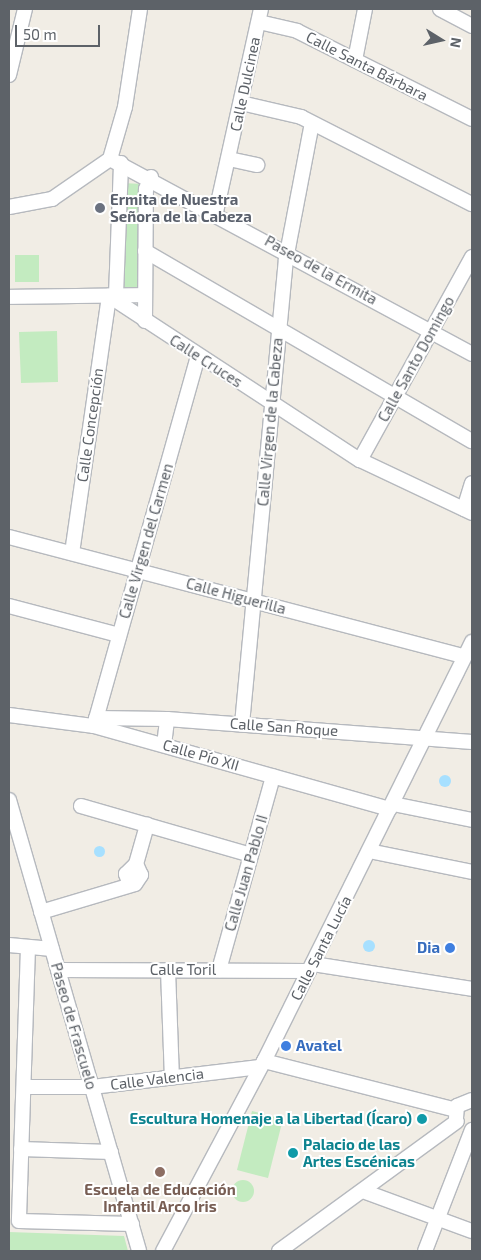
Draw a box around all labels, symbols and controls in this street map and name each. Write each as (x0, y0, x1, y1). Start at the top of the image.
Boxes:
scale bar (18, 15, 102, 47)
north arrow (416, 15, 466, 65)
text: 50 m (23, 25, 57, 43)
street label: Calle Santa Bárbara (303, 27, 431, 105)
street label: Calle Dulcinea (226, 35, 264, 133)
text: N (447, 36, 466, 49)
place label: Ermita de Nuestra Señora de la Cabeza (110, 190, 252, 225)
marker: Ermita de Nuestra Señora de la Cabeza (94, 202, 106, 214)
street label: Paseo de la Ermita (262, 232, 380, 308)
street label: Calle Santo Domingo (374, 293, 458, 425)
street label: Calle Cruces (166, 331, 246, 391)
street label: Calle Virgen de la Cabeza (254, 337, 286, 507)
street label: Calle Concepción (73, 367, 107, 483)
street label: Calle Virgen del Carmen (115, 461, 177, 621)
street label: Calle Higuerilla (184, 574, 288, 618)
street label: Calle San Roque (229, 714, 339, 740)
street label: Calle Pío XII (161, 736, 241, 774)
street label: Calle Juan Pablo II (221, 812, 271, 934)
street label: Calle Santa Lucía (287, 893, 355, 1003)
place label: Dia (417, 939, 440, 957)
marker: Dia (444, 942, 456, 954)
street label: Paseo de Frascuelo (47, 960, 101, 1092)
street label: Calle Toril (150, 961, 216, 979)
place label: Avatel (296, 1037, 342, 1055)
marker: Avatel (280, 1040, 292, 1052)
street label: Calle Valencia (109, 1064, 205, 1094)
place label: Escultura Homenaje a la Libertad (Ícaro) (129, 1110, 412, 1128)
marker: Escultura Homenaje a la Libertad (Ícaro) (416, 1113, 428, 1125)
place label: Palacio de las Artes Escénicas (303, 1135, 415, 1170)
marker: Palacio de las Artes Escénicas (287, 1147, 299, 1159)
marker: Escuela de Educación Infantil Arco Iris (154, 1166, 166, 1178)
place label: Escuela de Educación Infantil Arco Iris (84, 1180, 236, 1215)

